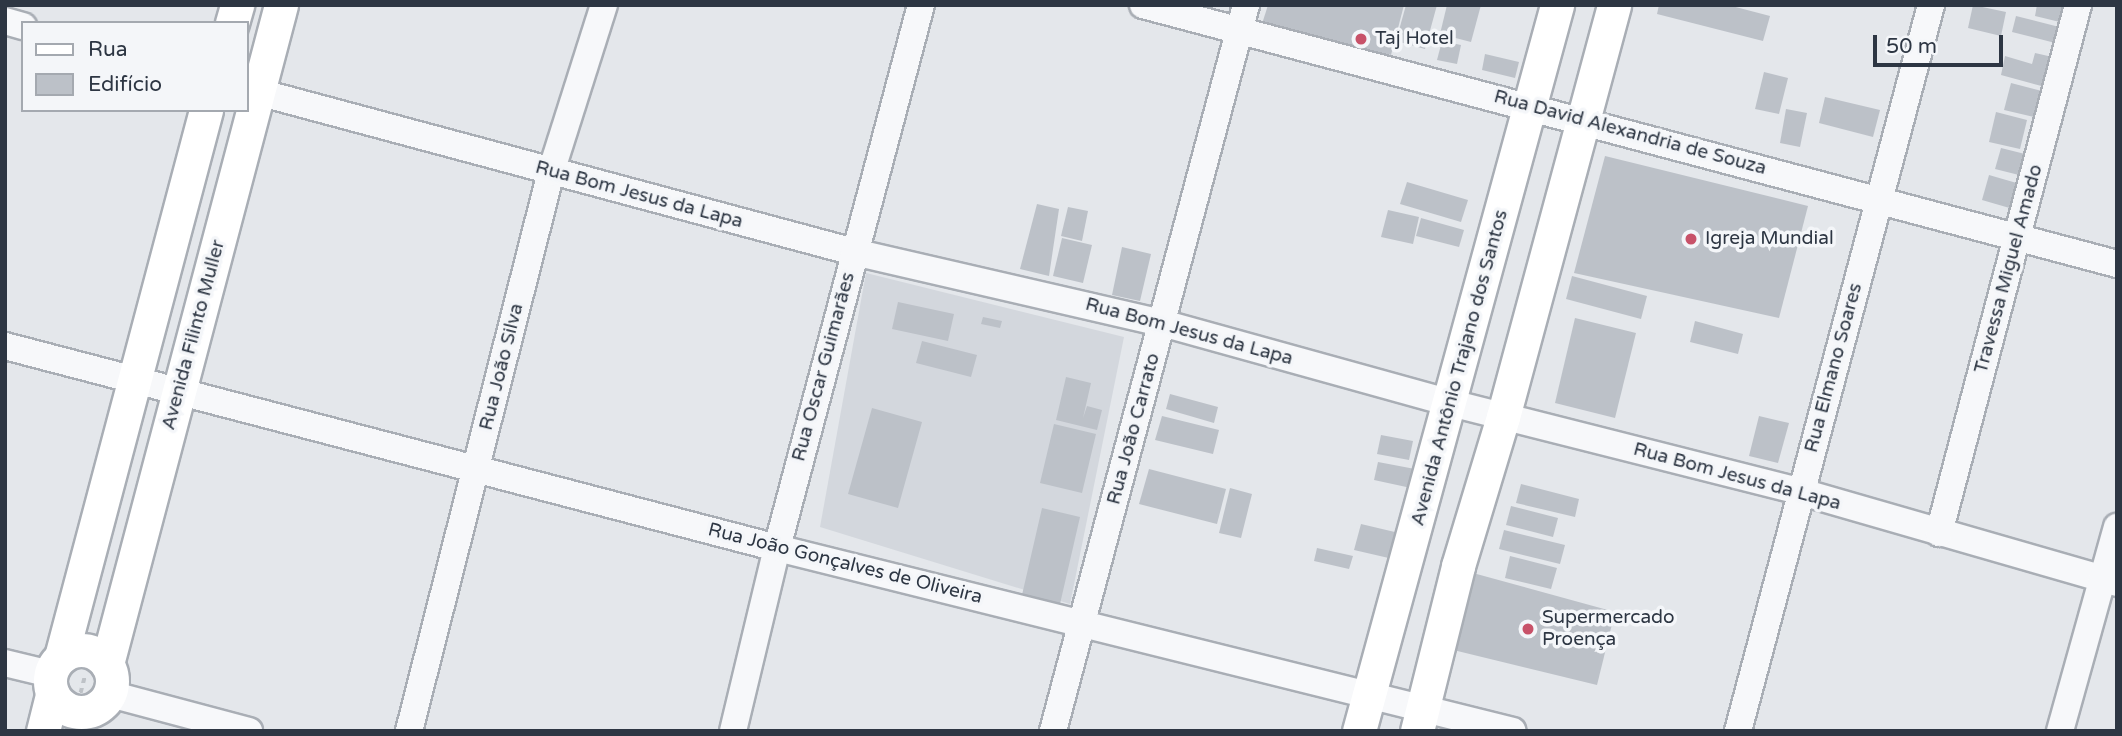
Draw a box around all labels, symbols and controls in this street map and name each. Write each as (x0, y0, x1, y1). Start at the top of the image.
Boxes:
legend (21, 21, 248, 112)
scale bar (1877, 21, 2007, 65)
place label: Taj Hotel (1375, 28, 1454, 50)
marker: Taj Hotel (1353, 31, 1369, 47)
text: 50 m (1886, 34, 1937, 59)
text: Rua (88, 37, 128, 62)
text: Edifício (88, 72, 162, 97)
street label: Rua David Alexandria de Souza (1491, 86, 1769, 180)
street label: Rua Bom Jesus da Lapa (533, 156, 745, 234)
street label: Travessa Miguel Amado (1970, 162, 2048, 376)
street label: Avenida Antônio Trajano dos Santos (1407, 208, 1513, 528)
place label: Igreja Mundial (1705, 228, 1834, 250)
marker: Igreja Mundial (1683, 231, 1699, 247)
street label: Avenida Filinto Muller (158, 238, 230, 432)
street label: Rua Oscar Guimarães (788, 270, 860, 464)
street label: Rua Elmano Soares (1800, 281, 1868, 455)
street label: Rua Bom Jesus da Lapa (1083, 293, 1295, 371)
street label: Rua João Silva (475, 301, 529, 433)
street label: Rua João Carrato (1103, 351, 1165, 507)
street label: Rua Bom Jesus da Lapa (1631, 438, 1843, 516)
street label: Rua João Gonçalves de Oliveira (705, 519, 985, 609)
place label: Supermercado Proença (1542, 607, 1675, 651)
marker: Supermercado Proença (1520, 621, 1536, 637)

